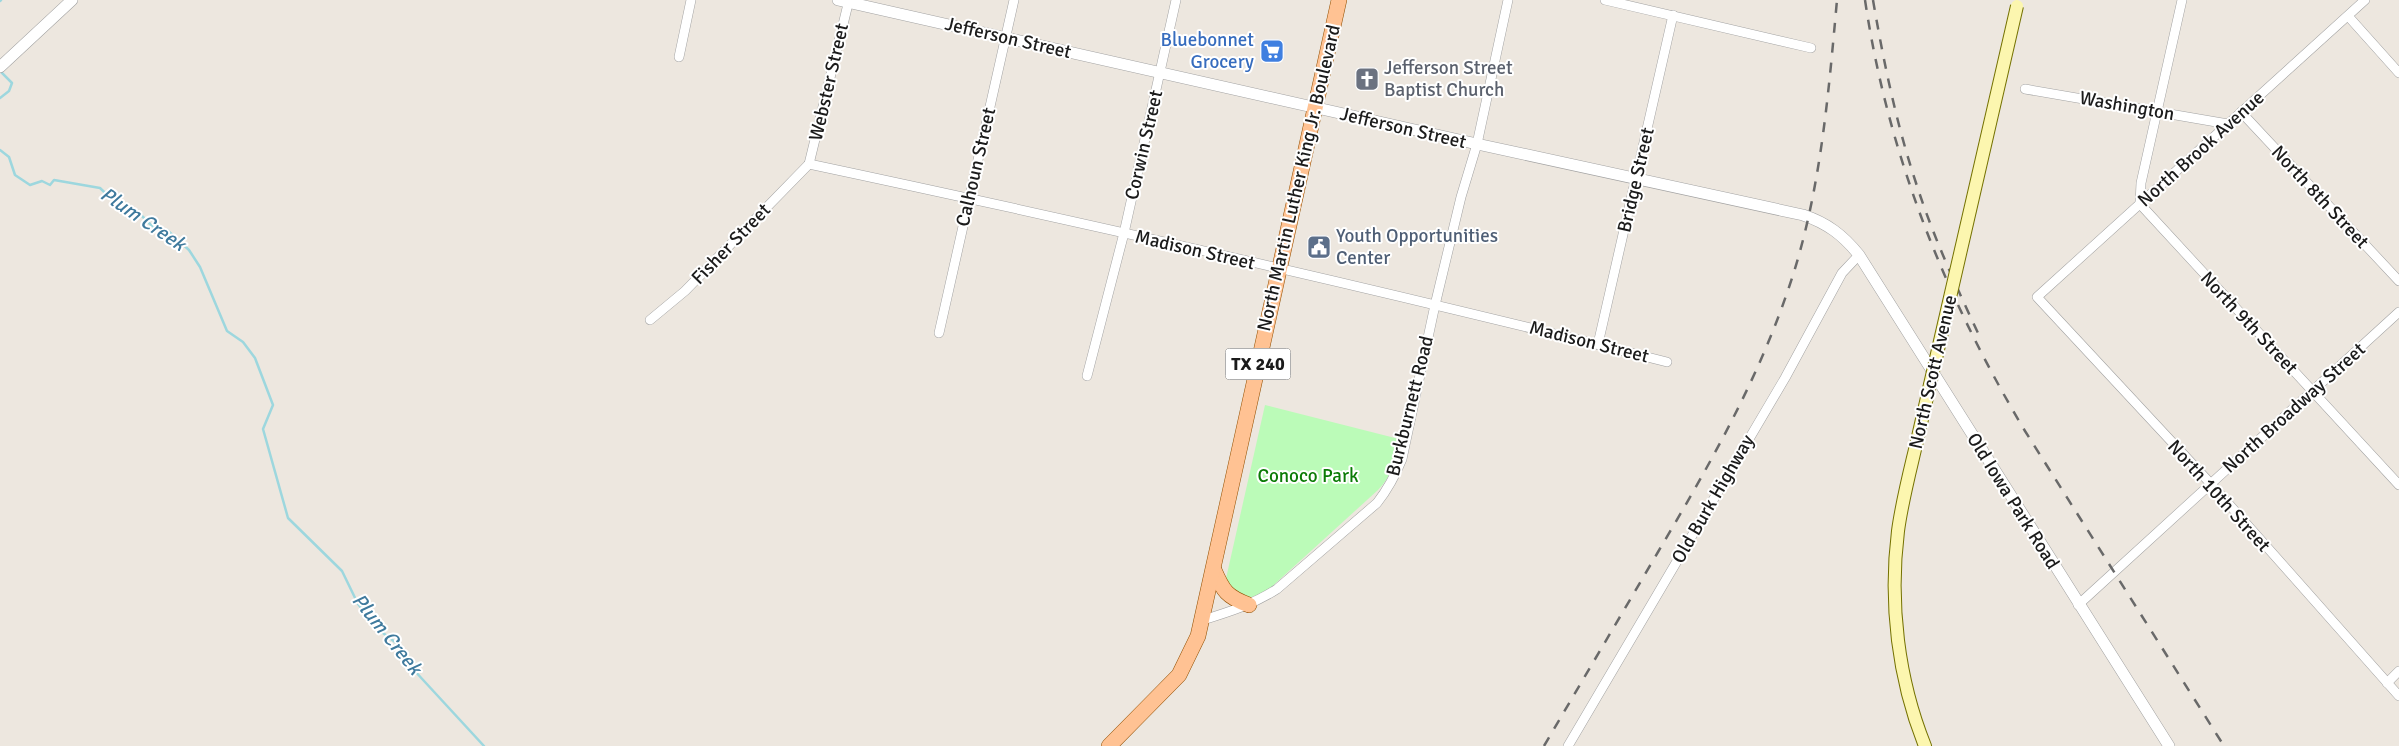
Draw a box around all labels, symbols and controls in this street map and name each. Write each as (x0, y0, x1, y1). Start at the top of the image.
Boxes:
street label: Jefferson Street (943, 12, 1074, 64)
street label: Webster Street (804, 21, 854, 143)
street label: North Martin Luther King Jr. Boulevard (1252, 22, 1346, 334)
place label: Bluebonnet Grocery (1160, 28, 1254, 74)
supermarket icon: Bluebonnet Grocery (1259, 38, 1285, 64)
place label: Jefferson Street Baptist Church (1384, 56, 1513, 102)
church icon: Jefferson Street Baptist Church (1354, 66, 1380, 92)
street label: Washington (2078, 86, 2176, 126)
street label: North Brook Avenue (2133, 86, 2269, 212)
street label: Corwin Street (1120, 88, 1168, 202)
street label: Jefferson Street (1338, 102, 1469, 154)
street label: Calhoun Street (951, 105, 1001, 229)
street label: Bridge Street (1612, 125, 1660, 235)
street label: North 8th Street (2266, 140, 2374, 254)
water label: Plum Creek (96, 181, 192, 258)
street label: Fisher Street (686, 198, 776, 290)
place label: Youth Opportunities Center (1336, 224, 1498, 270)
street label: Madison Street (1133, 225, 1258, 276)
public building icon: Youth Opportunities Center (1306, 234, 1332, 260)
street label: North 9th Street (2195, 266, 2303, 380)
street label: North Scott Avenue (1904, 293, 1962, 451)
street label: Madison Street (1527, 316, 1652, 369)
street label: Burkburnett Road (1381, 333, 1439, 479)
street label: North Broadway Street (2218, 337, 2371, 479)
road number: TX 240 (1226, 348, 1290, 379)
street label: Old Iowa Park Road (1961, 428, 2065, 574)
street label: Old Burk Highway (1666, 430, 1760, 568)
street label: North 10th Street (2162, 435, 2276, 557)
park label: Conoco Park (1258, 464, 1359, 488)
water label: Plum Creek (347, 588, 429, 681)

